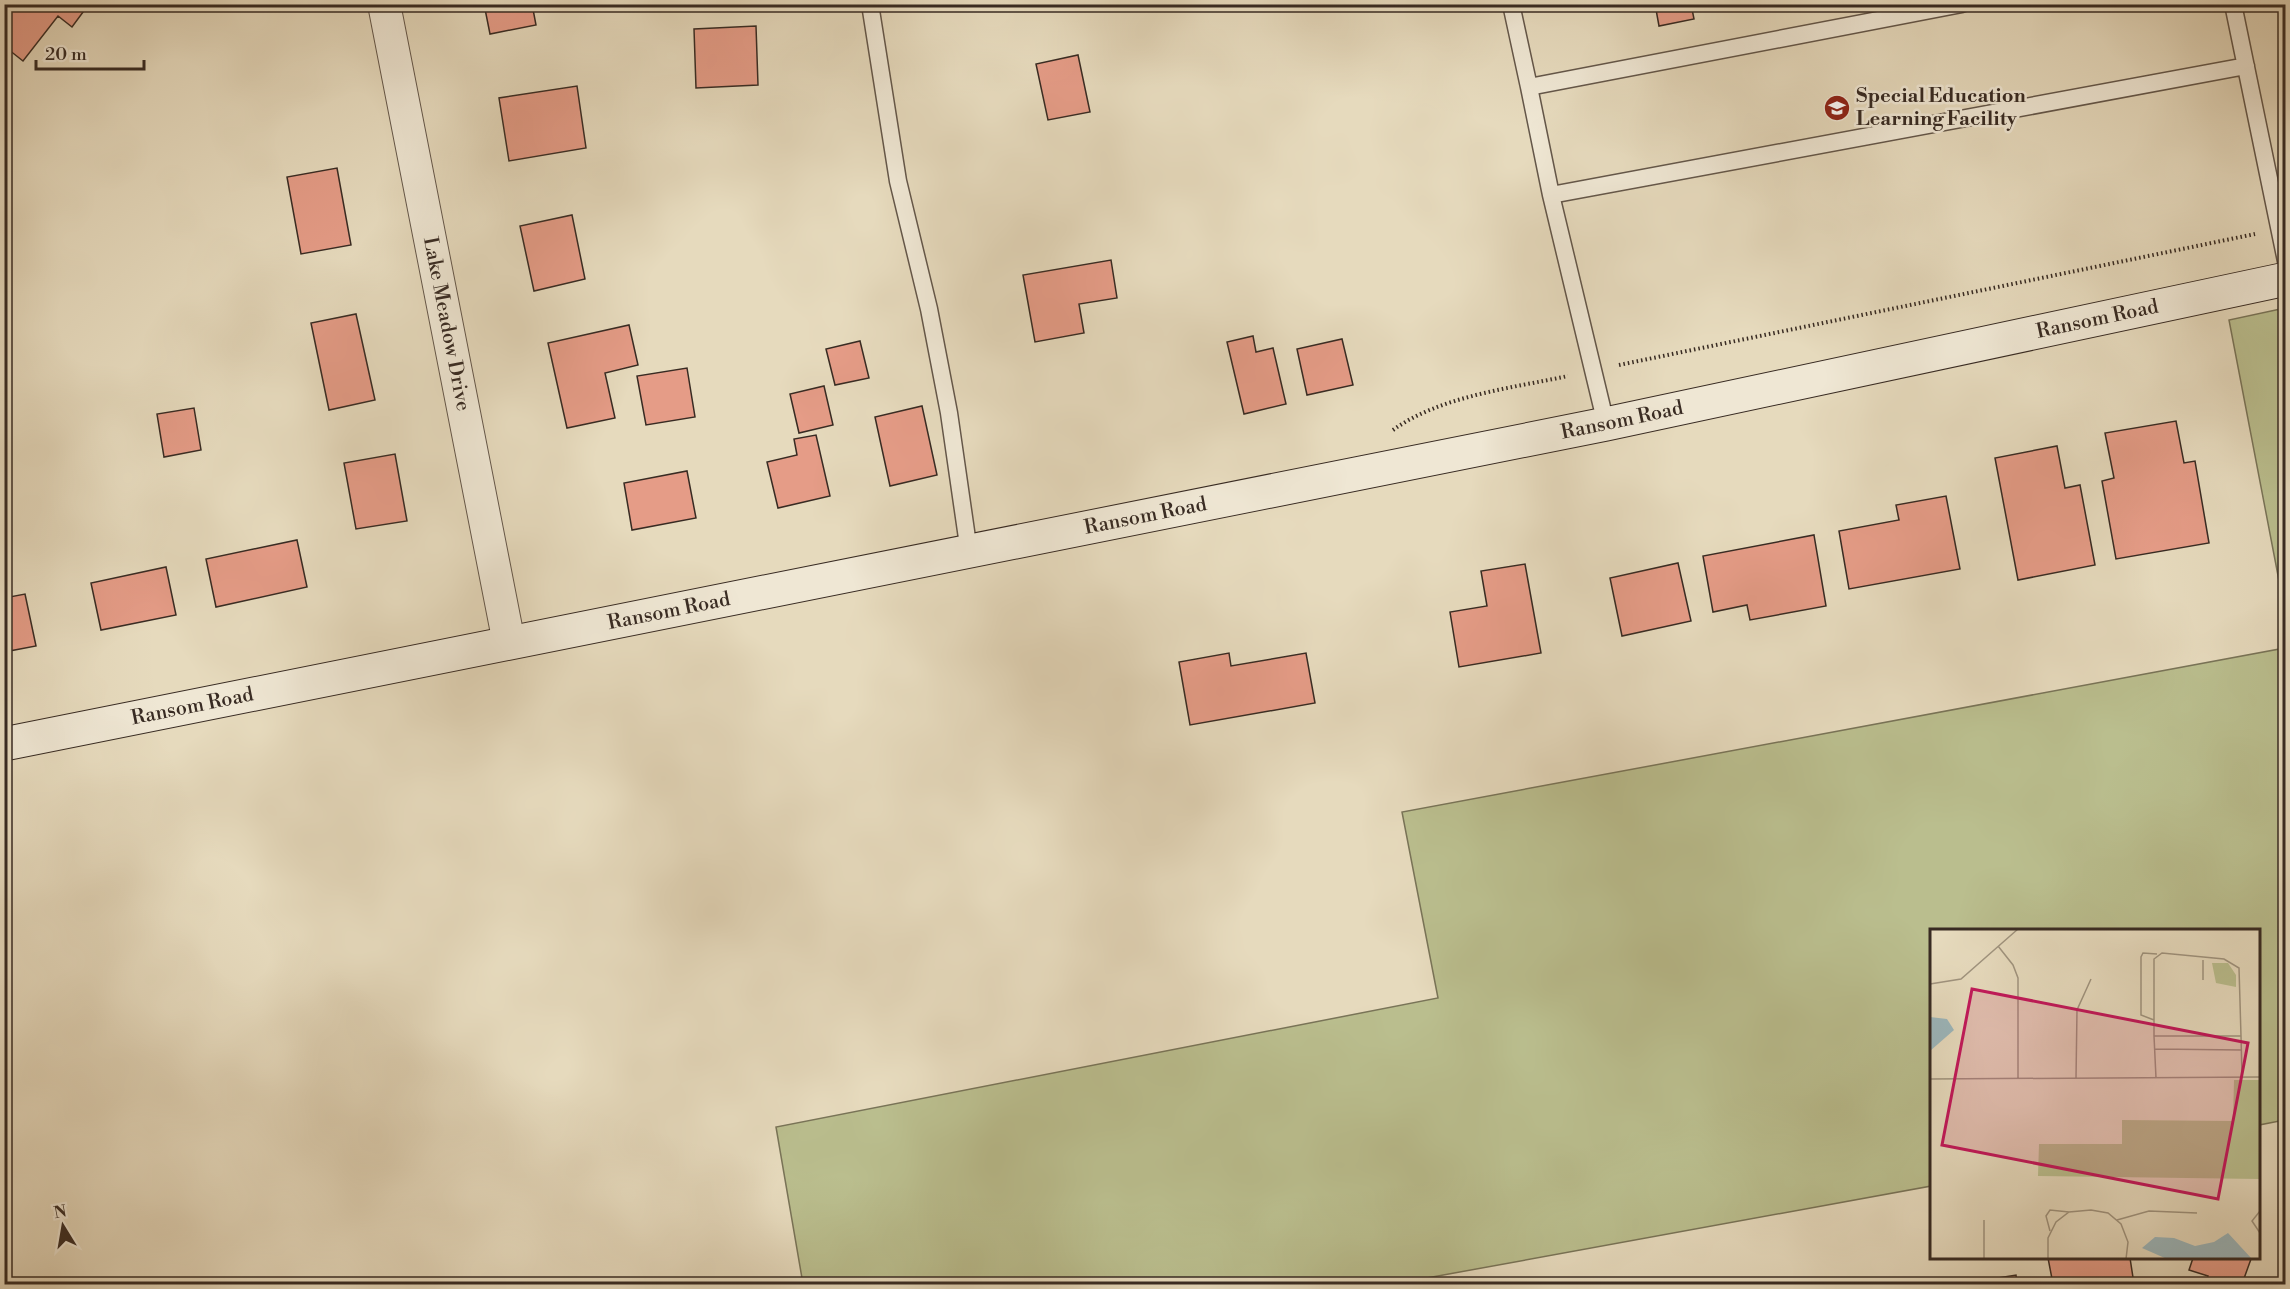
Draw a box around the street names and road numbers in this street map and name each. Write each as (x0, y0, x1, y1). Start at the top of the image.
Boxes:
street label: Lake Meadow Drive (417, 235, 476, 413)
street label: Ransom Road (2034, 294, 2161, 344)
street label: Ransom Road (1559, 395, 1686, 445)
street label: Ransom Road (1082, 491, 1210, 540)
street label: Ransom Road (605, 587, 733, 636)
street label: Ransom Road (129, 682, 256, 731)

